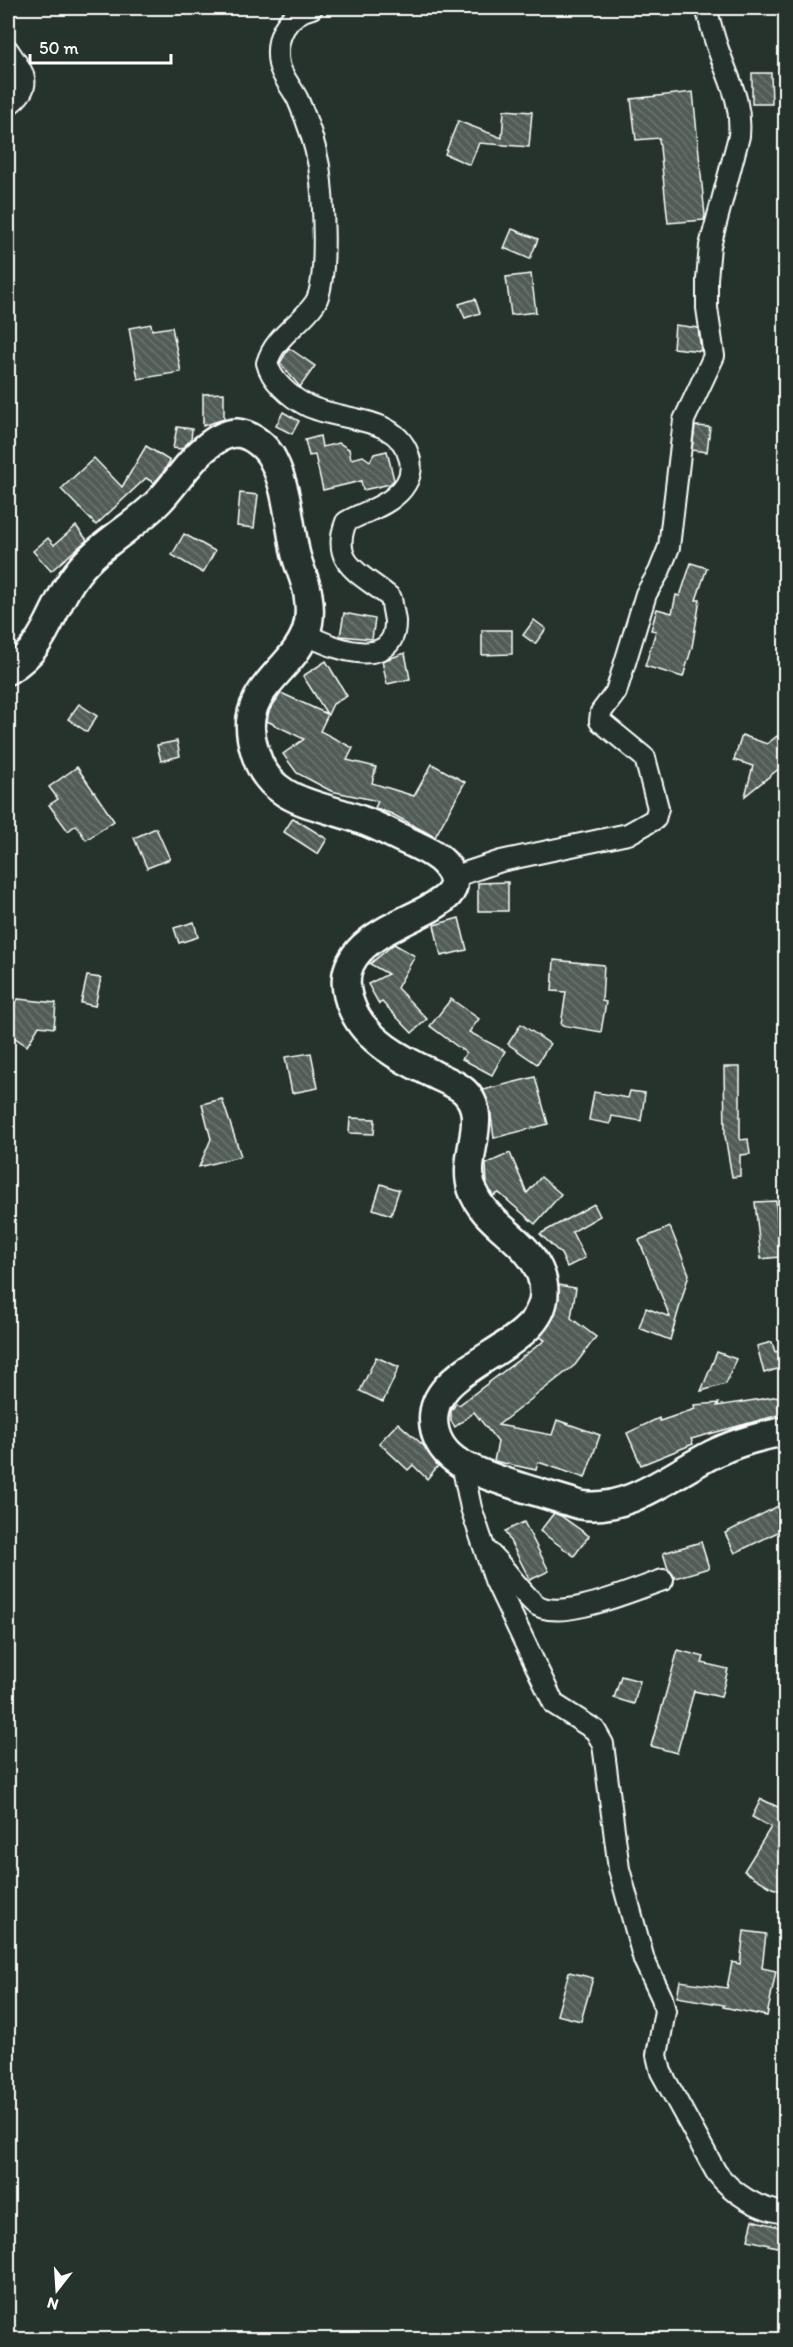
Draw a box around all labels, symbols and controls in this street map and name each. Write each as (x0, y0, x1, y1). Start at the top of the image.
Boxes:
scale bar (30, 27, 171, 65)
text: 50 m (39, 37, 79, 59)
north arrow (27, 2260, 87, 2320)
text: N (45, 2293, 61, 2315)

